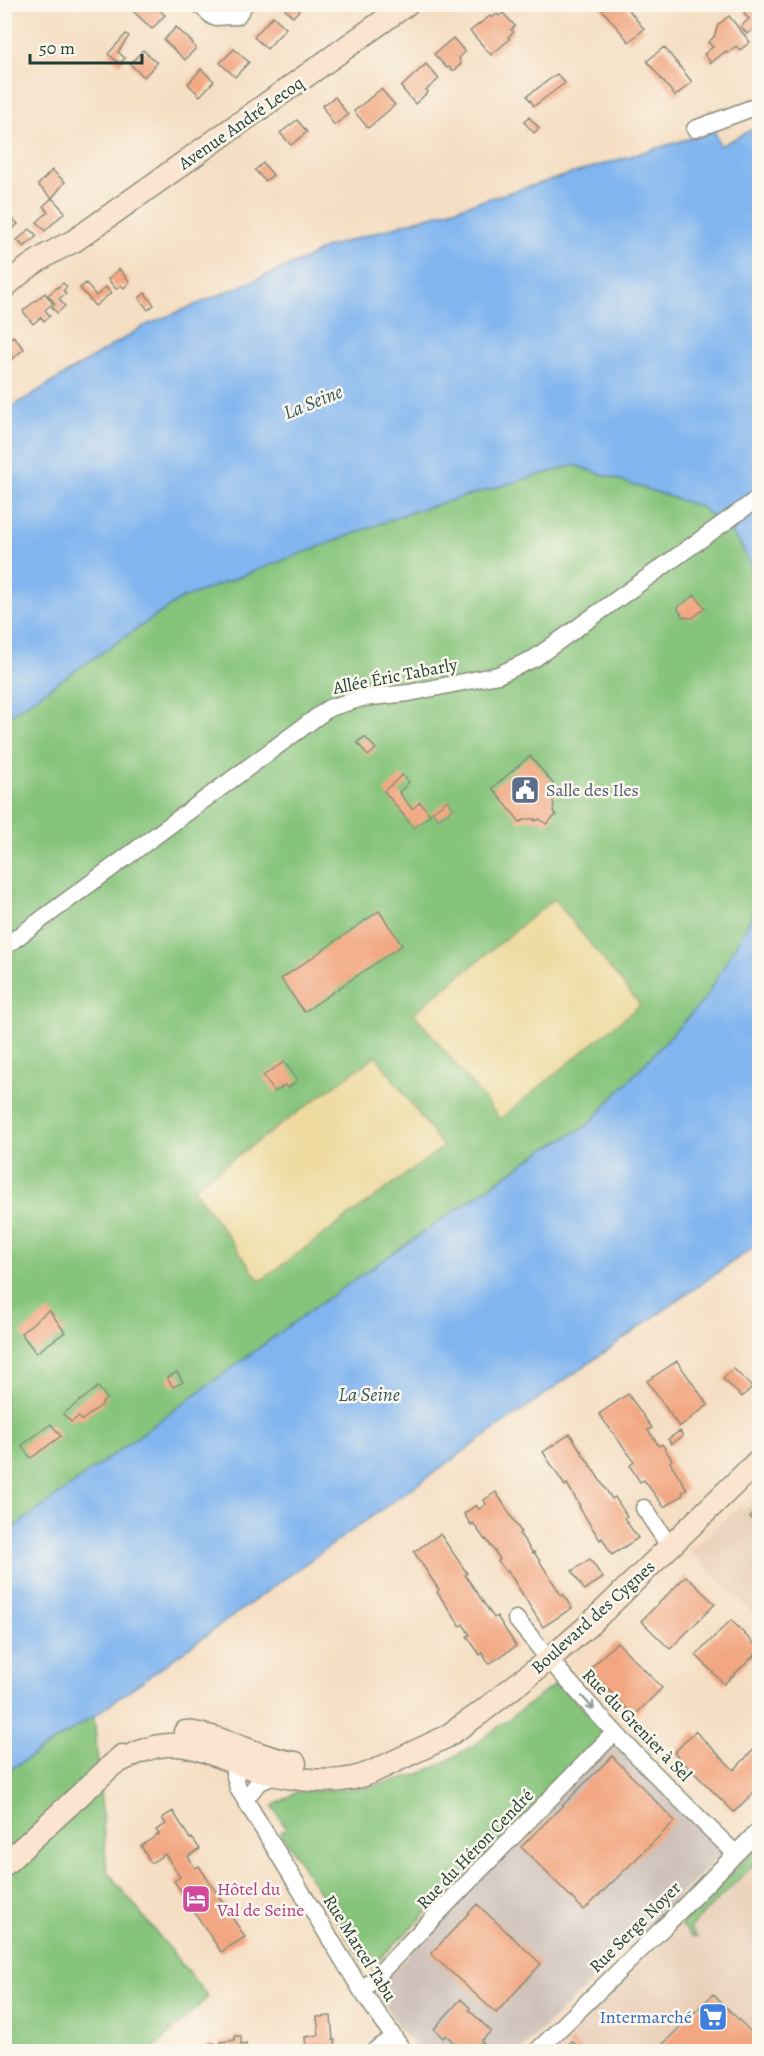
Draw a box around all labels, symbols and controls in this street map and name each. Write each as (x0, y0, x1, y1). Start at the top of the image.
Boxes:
scale bar (30, 27, 142, 65)
text: 50 m (39, 36, 75, 60)
street label: Avenue André Lecoq (173, 71, 309, 176)
water label: La Seine (279, 378, 347, 426)
street label: Allée Éric Tabarly (330, 652, 460, 700)
public building icon: Salle des Iles (509, 774, 541, 806)
place label: Salle des Iles (546, 778, 639, 802)
water label: La Seine (338, 1381, 400, 1408)
street label: Boulevard des Cygnes (526, 1555, 660, 1679)
street label: Rue du Grenier à Sel (577, 1663, 698, 1787)
one-way arrow (581, 1696, 595, 1711)
street label: Rue du Héron Cendré (411, 1784, 539, 1914)
street label: Rue Serge Noyer (584, 1876, 686, 1978)
place label: Hôtel du Val de Seine (216, 1877, 304, 1922)
hotel icon: Hôtel du Val de Seine (180, 1883, 212, 1915)
street label: Rue Marcel Tabu (318, 1890, 403, 2006)
supermarket icon: Intermarché (697, 2001, 729, 2033)
place label: Intermarché (600, 2005, 692, 2029)

